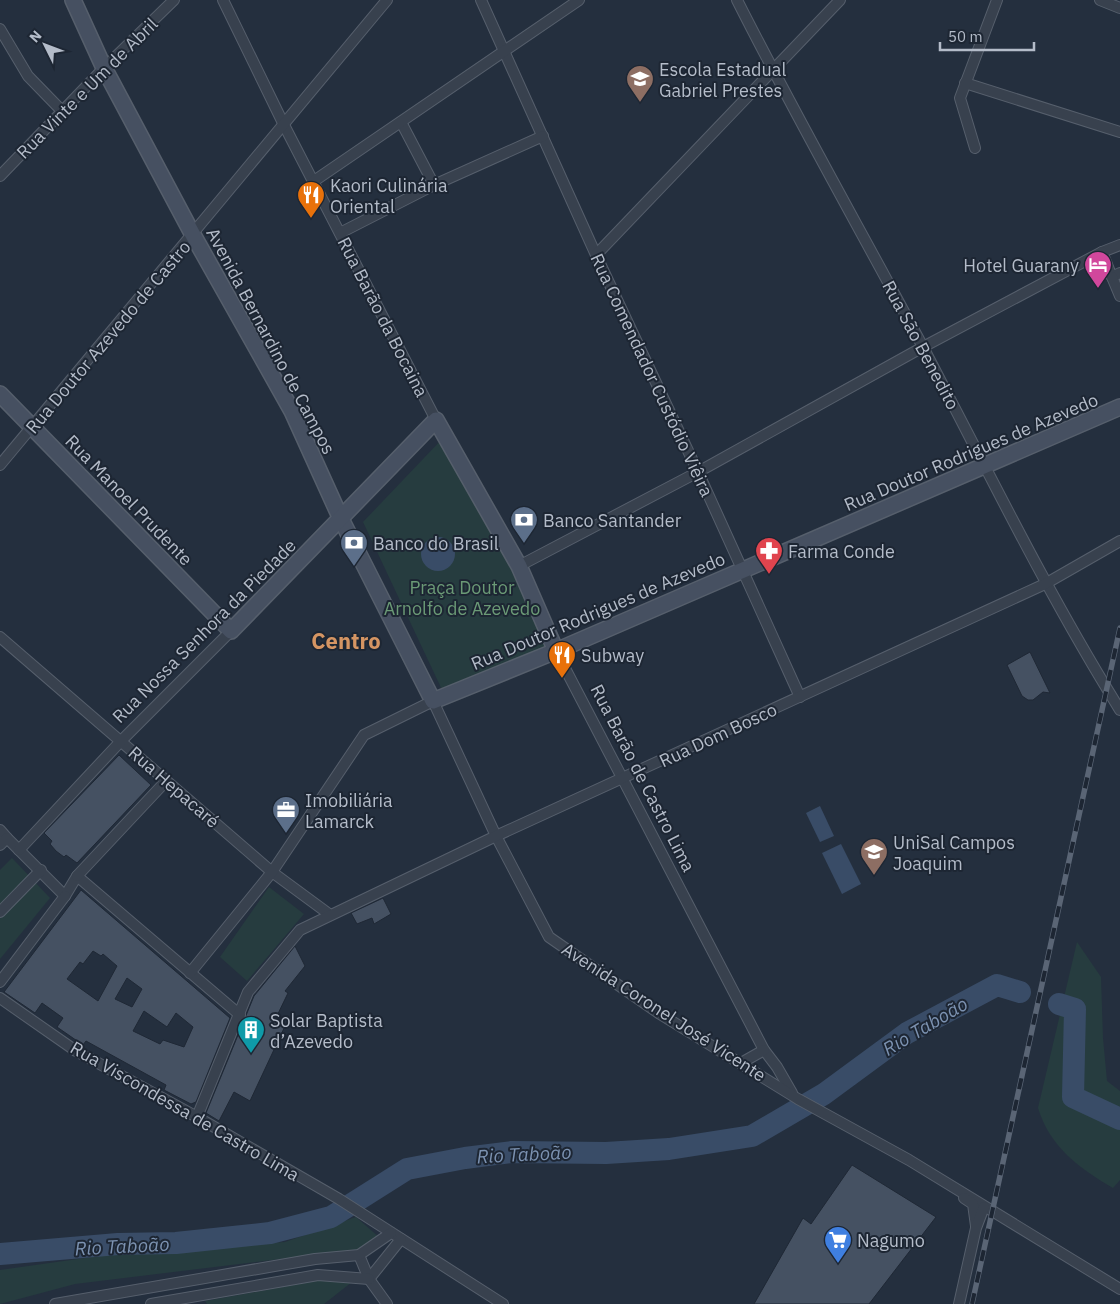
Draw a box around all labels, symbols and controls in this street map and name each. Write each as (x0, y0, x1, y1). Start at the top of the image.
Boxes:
street label: Rua Vinte e Um de Abril (12, 12, 163, 163)
north arrow (20, 20, 70, 70)
scale bar (940, 20, 1034, 52)
text: N (25, 27, 45, 46)
text: 50 m (948, 27, 983, 46)
place label: Escola Estadual Gabriel Prestes (659, 58, 786, 102)
school or university icon: Escola Estadual Gabriel Prestes (625, 64, 655, 103)
place label: Kaori Culinária Oriental (330, 174, 448, 218)
restaurant icon: Kaori Culinária Oriental (296, 180, 326, 219)
street label: Avenida Bernardino de Campos (201, 224, 341, 458)
street label: Rua Barão da Bocaina (333, 233, 434, 401)
street label: Rua Doutor Azevedo de Castro (20, 236, 196, 438)
street label: Rua Comendador Custódio Viêira (585, 250, 719, 501)
hotel icon: Hotel Guarany (1083, 250, 1113, 289)
place label: Hotel Guarany (963, 254, 1079, 277)
street label: Rua São Benedito (877, 276, 965, 414)
street label: Rua Doutor Rodrigues de Azevedo (840, 388, 1102, 516)
street label: Rua Manoel Prudente (60, 430, 198, 570)
bank icon: Banco Santander (509, 505, 539, 544)
place label: Banco Santander (543, 509, 682, 532)
bank icon: Banco do Brasil (339, 528, 369, 567)
place label: Banco do Brasil (373, 532, 499, 555)
street label: Rua Nossa Senhora da Piedade (107, 534, 301, 728)
pharmacy icon: Farma Conde (754, 536, 784, 575)
place label: Farma Conde (788, 540, 895, 563)
street label: Rua Doutor Rodrigues de Azevedo (467, 547, 729, 675)
park label: Praça Doutor Arnolfo de Azevedo (384, 576, 540, 620)
district label: Centro (311, 626, 381, 655)
restaurant icon: Subway (547, 640, 577, 679)
place label: Subway (581, 644, 644, 667)
street label: Rua Barão de Castro Lima (586, 680, 701, 876)
street label: Rua Dom Bosco (655, 698, 781, 772)
street label: Rua Hepacaré (124, 741, 224, 833)
place label: Imobiliária Lamarck (305, 789, 393, 833)
office icon: Imobiliária Lamarck (271, 795, 301, 834)
place label: UniSal Campos Joaquim (893, 831, 1015, 875)
school or university icon: UniSal Campos Joaquim (859, 837, 889, 876)
street label: Avenida Coronel José Vicente (558, 937, 770, 1087)
water label: Rio Taboão (878, 991, 972, 1061)
place label: Solar Baptista d’Azevedo (270, 1009, 383, 1053)
building icon: Solar Baptista d’Azevedo (236, 1015, 266, 1054)
street label: Rua Viscondessa de Castro Lima (66, 1036, 304, 1186)
water label: Rio Taboão (476, 1140, 572, 1168)
supermarket icon: Nagumo (823, 1225, 853, 1264)
place label: Nagumo (857, 1229, 925, 1252)
water label: Rio Taboão (74, 1232, 170, 1260)

